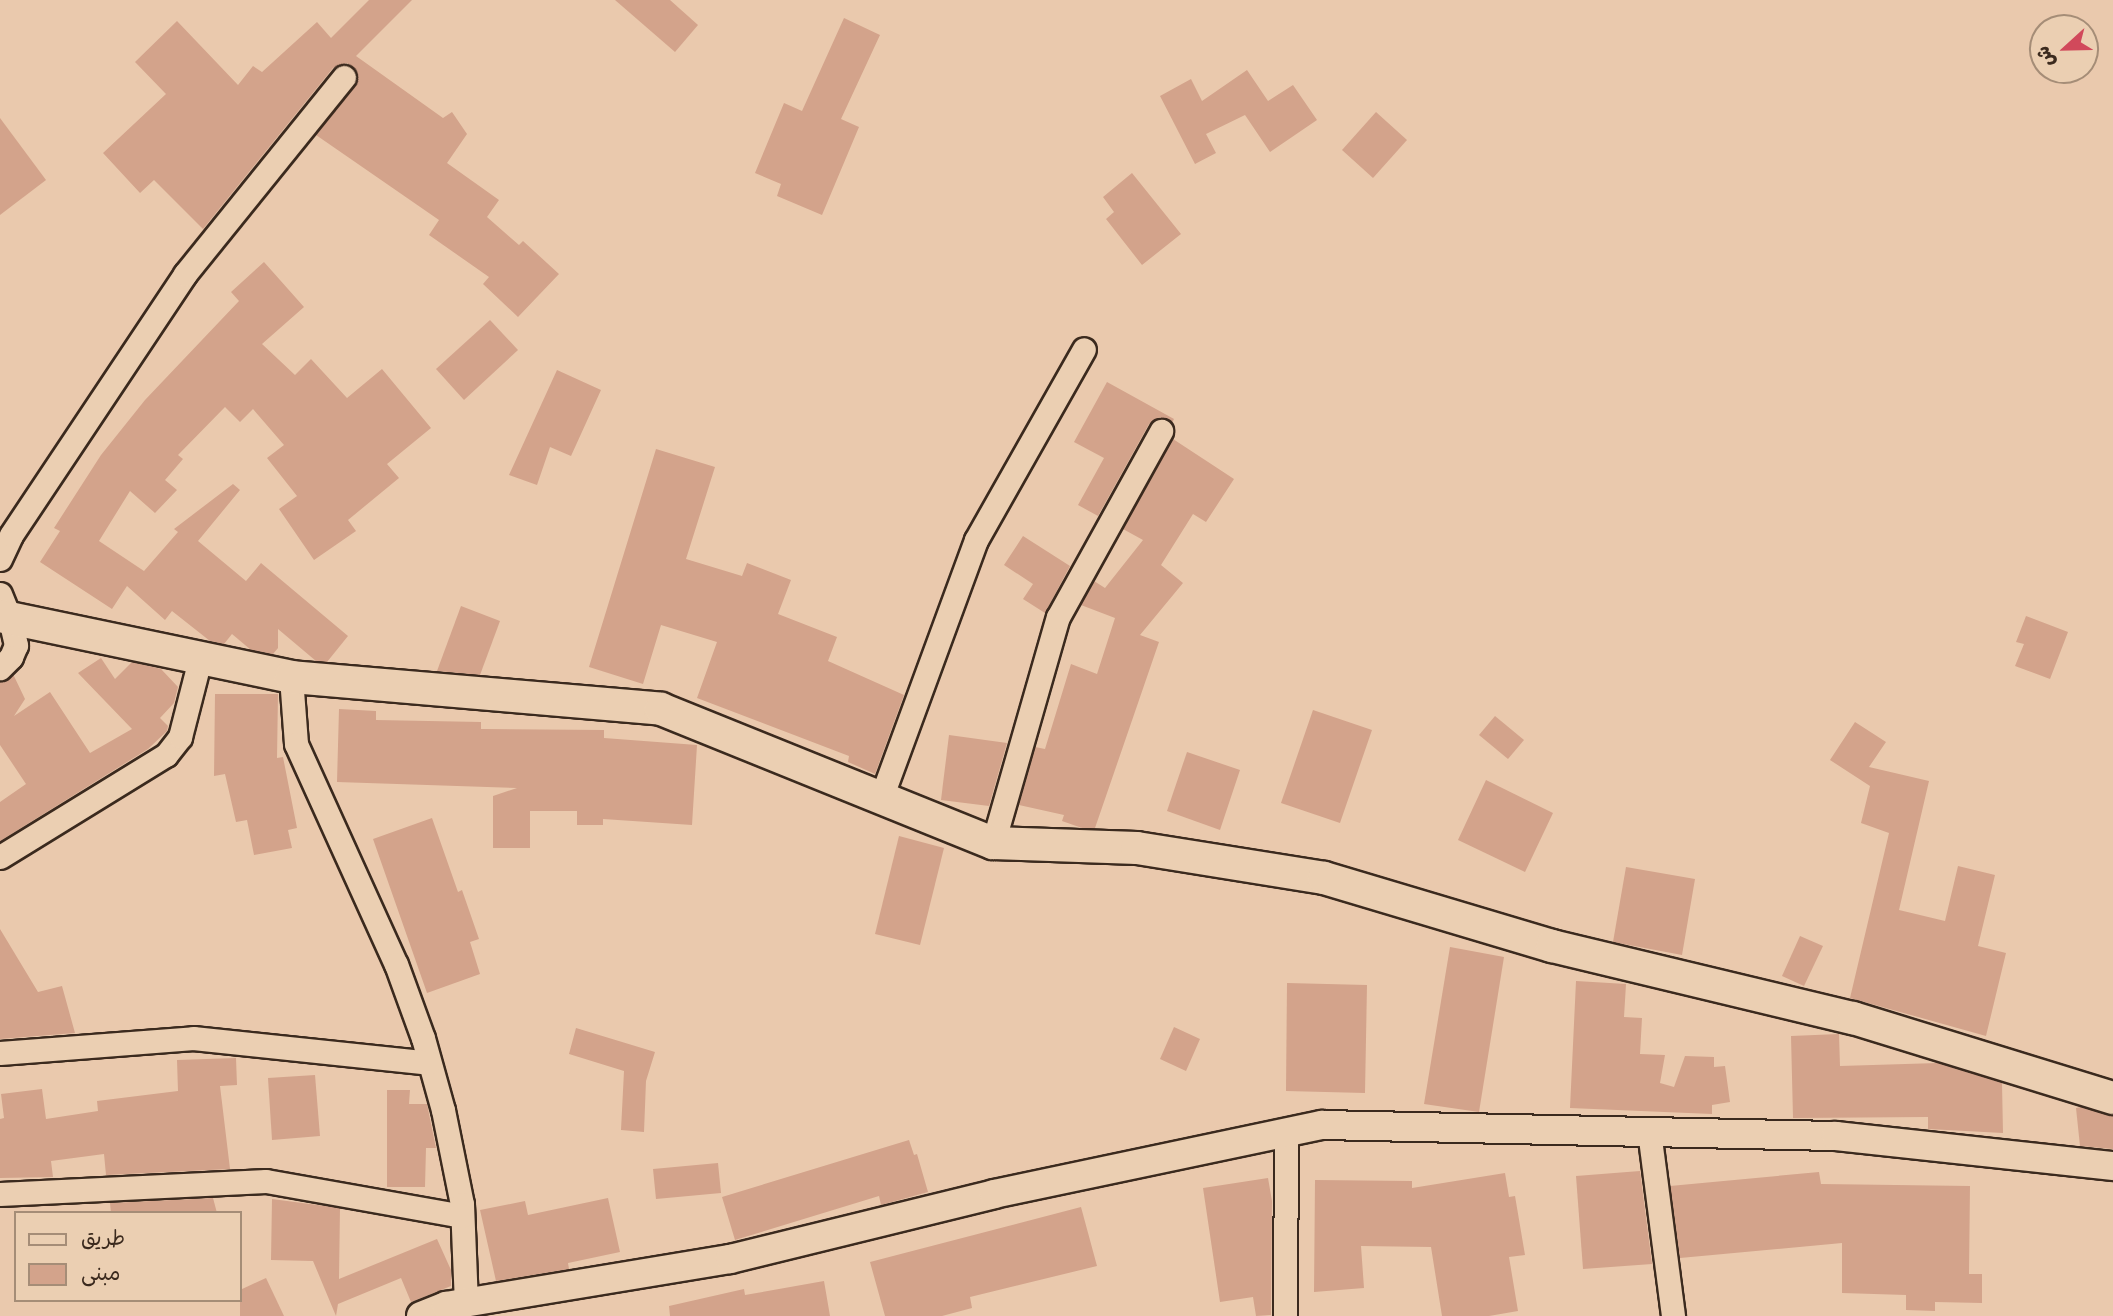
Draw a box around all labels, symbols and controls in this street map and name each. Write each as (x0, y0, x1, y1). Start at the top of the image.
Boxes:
north arrow (2029, 14, 2099, 84)
text: ش (2029, 42, 2062, 71)
legend (14, 1211, 242, 1302)
text: طريق (81, 1224, 125, 1253)
text: مبنى (81, 1259, 120, 1288)

